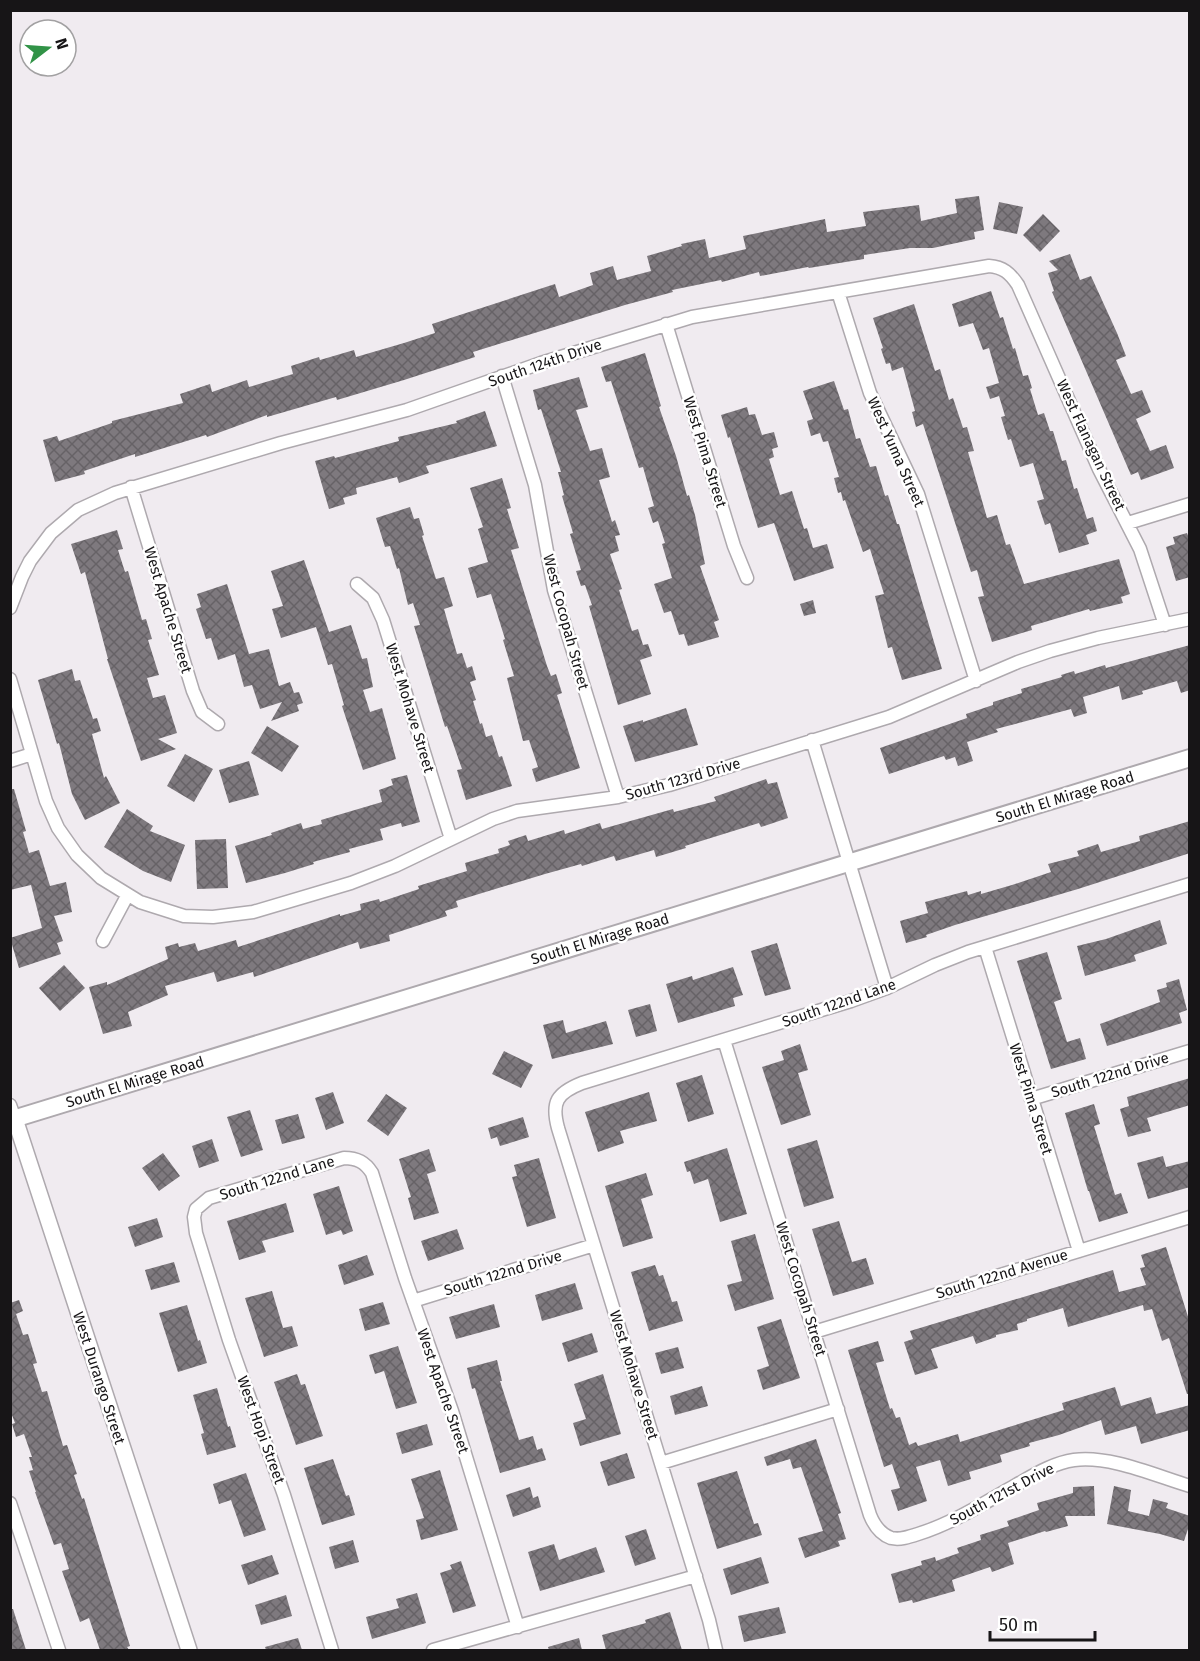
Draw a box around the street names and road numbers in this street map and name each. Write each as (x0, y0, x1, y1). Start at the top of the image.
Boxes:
street label: South 124th Drive (486, 335, 604, 391)
street label: West Flanagan Street (1053, 377, 1130, 514)
street label: West Pima Street (680, 394, 731, 510)
street label: West Yuma Street (864, 394, 929, 510)
street label: West Apache Street (140, 545, 196, 676)
street label: West Cocopah Street (539, 552, 593, 692)
street label: West Mohave Street (382, 641, 438, 775)
street label: South 123rd Drive (623, 754, 743, 804)
street label: South El Mirage Road (994, 767, 1136, 827)
street label: South El Mirage Road (529, 909, 671, 969)
street label: South 122nd Lane (780, 975, 898, 1031)
street label: West Pima Street (1006, 1041, 1057, 1157)
street label: South 122nd Drive (1049, 1049, 1171, 1101)
street label: South El Mirage Road (64, 1052, 206, 1112)
street label: South 122nd Lane (217, 1152, 337, 1204)
street label: West Cocopah Street (772, 1220, 830, 1359)
street label: South 122nd Avenue (934, 1245, 1070, 1303)
street label: South 122nd Drive (442, 1247, 564, 1299)
street label: West Mohave Street (606, 1308, 662, 1442)
street label: West Durango Street (69, 1309, 129, 1447)
street label: West Apache Street (413, 1326, 473, 1456)
street label: West Hopi Street (233, 1374, 289, 1487)
street label: South 121st Drive (947, 1459, 1057, 1529)

